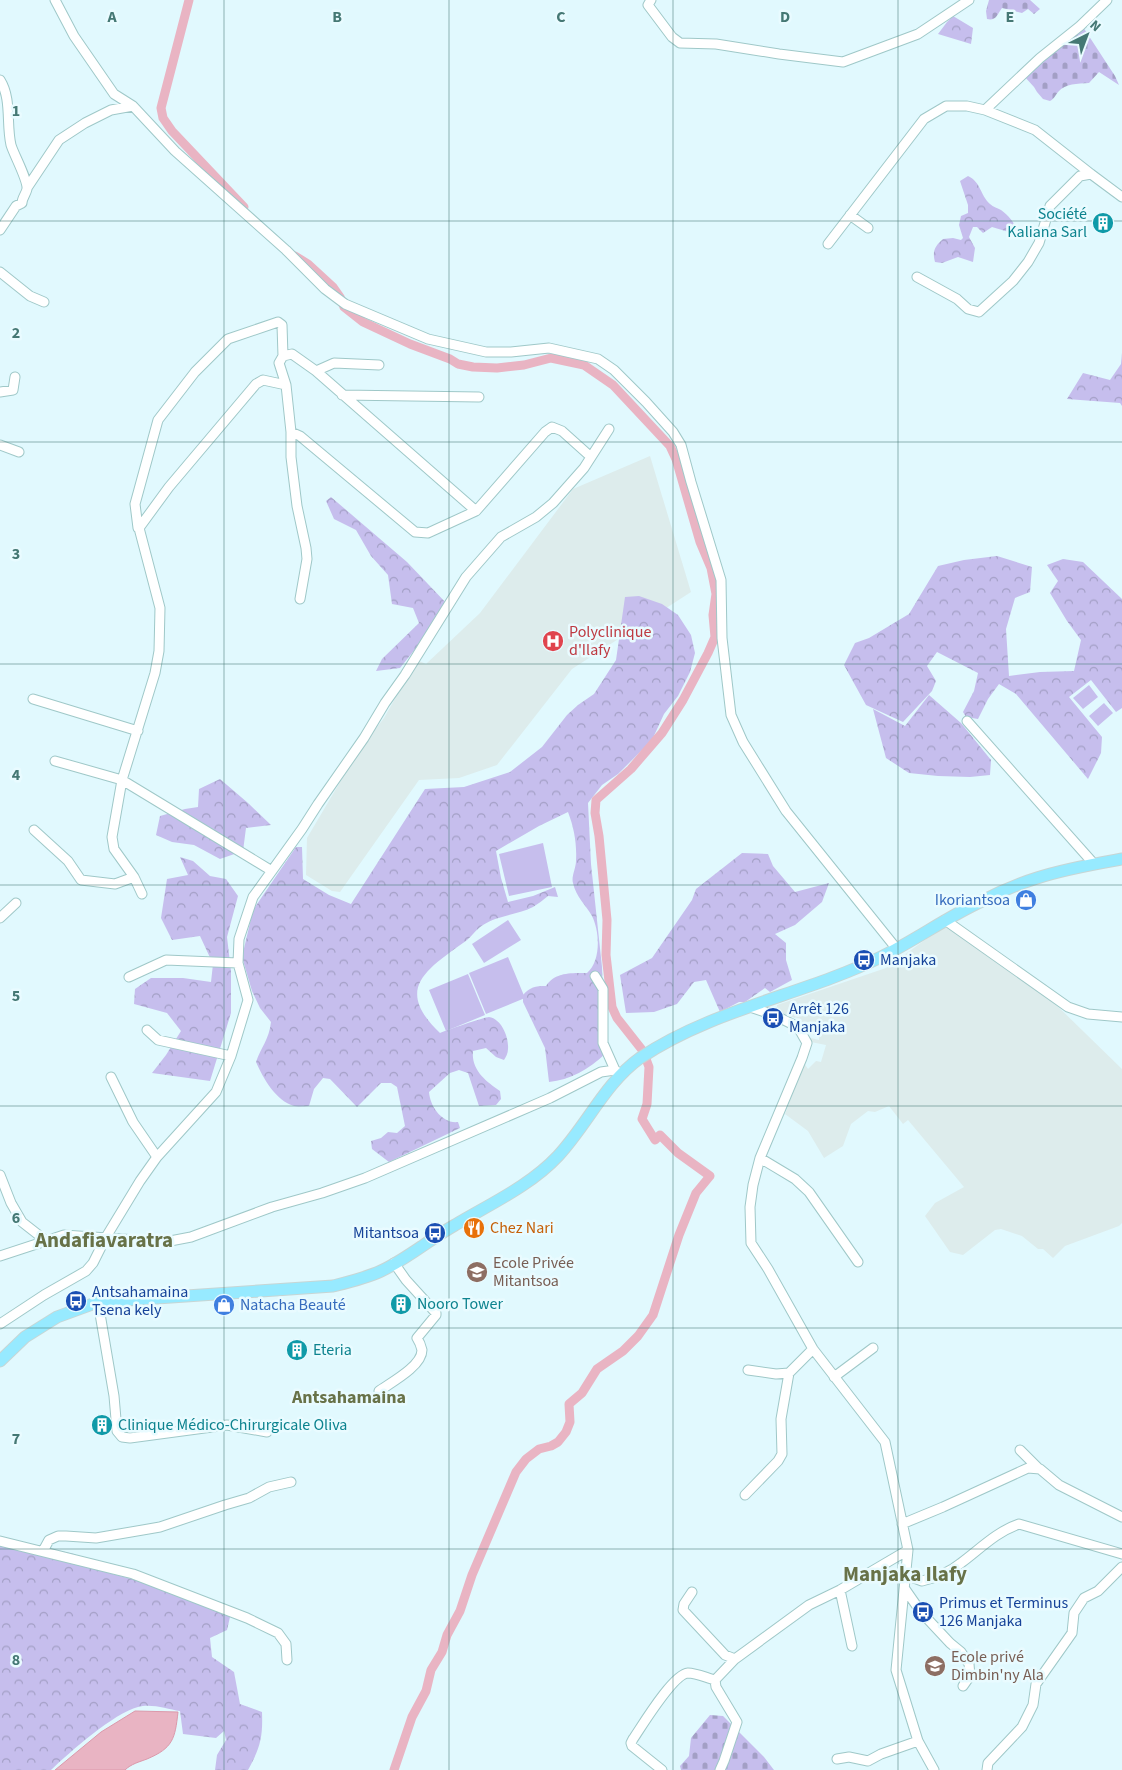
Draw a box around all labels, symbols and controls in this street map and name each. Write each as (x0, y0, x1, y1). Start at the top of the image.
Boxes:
text: A (106, 6, 117, 28)
text: B (332, 6, 342, 28)
text: C (556, 6, 566, 28)
text: D (780, 6, 790, 28)
text: E (1006, 6, 1014, 28)
north arrow (1062, 10, 1112, 60)
text: N (1085, 16, 1105, 37)
text: 1 (12, 100, 20, 122)
place label: Société Kaliana Sarl (1007, 203, 1087, 243)
building icon: Société Kaliana Sarl (1091, 211, 1115, 235)
text: 2 (12, 322, 20, 344)
text: 3 (12, 543, 20, 565)
place label: Polyclinique d'Ilafy (569, 621, 651, 661)
hospital icon: Polyclinique d'Ilafy (541, 629, 565, 653)
text: 4 (12, 764, 21, 786)
shop icon: Ikoriantsoa (1014, 888, 1038, 912)
place label: Ikoriantsoa (935, 889, 1010, 911)
bus stop icon: Manjaka (852, 948, 876, 972)
place label: Manjaka (880, 949, 936, 971)
text: 5 (12, 985, 20, 1007)
place label: Arrêt 126 Manjaka (789, 998, 849, 1038)
bus stop icon: Arrêt 126 Manjaka (761, 1006, 785, 1030)
text: 6 (12, 1207, 20, 1229)
restaurant icon: Chez Nari (462, 1216, 486, 1240)
place label: Chez Nari (490, 1217, 554, 1239)
bus stop icon: Mitantsoa (423, 1221, 447, 1245)
place label: Mitantsoa (353, 1222, 419, 1244)
district label: Andafiavaratra (34, 1225, 173, 1255)
place label: Ecole Privée Mitantsoa (493, 1252, 574, 1292)
school or university icon: Ecole Privée Mitantsoa (465, 1260, 489, 1284)
place label: Antsahamaina Tsena kely (92, 1281, 188, 1321)
bus stop icon: Antsahamaina Tsena kely (64, 1289, 88, 1313)
building icon: Nooro Tower (389, 1292, 413, 1316)
shop icon: Natacha Beauté (212, 1293, 236, 1317)
place label: Nooro Tower (417, 1293, 503, 1315)
place label: Natacha Beauté (240, 1294, 346, 1316)
building icon: Eteria (285, 1338, 309, 1362)
place label: Eteria (313, 1339, 352, 1361)
district label: Antsahamaina (291, 1385, 406, 1410)
building icon: Clinique Médico-Chirurgicale Oliva (90, 1413, 114, 1437)
place label: Clinique Médico-Chirurgicale Oliva (118, 1414, 347, 1436)
text: 7 (12, 1428, 20, 1450)
district label: Manjaka Ilafy (843, 1559, 967, 1589)
place label: Primus et Terminus 126 Manjaka (939, 1592, 1068, 1632)
bus stop icon: Primus et Terminus 126 Manjaka (911, 1600, 935, 1624)
place label: Ecole privé Dimbin'ny Ala (951, 1646, 1044, 1686)
text: 8 (12, 1649, 20, 1671)
school or university icon: Ecole privé Dimbin'ny Ala (923, 1654, 947, 1678)

